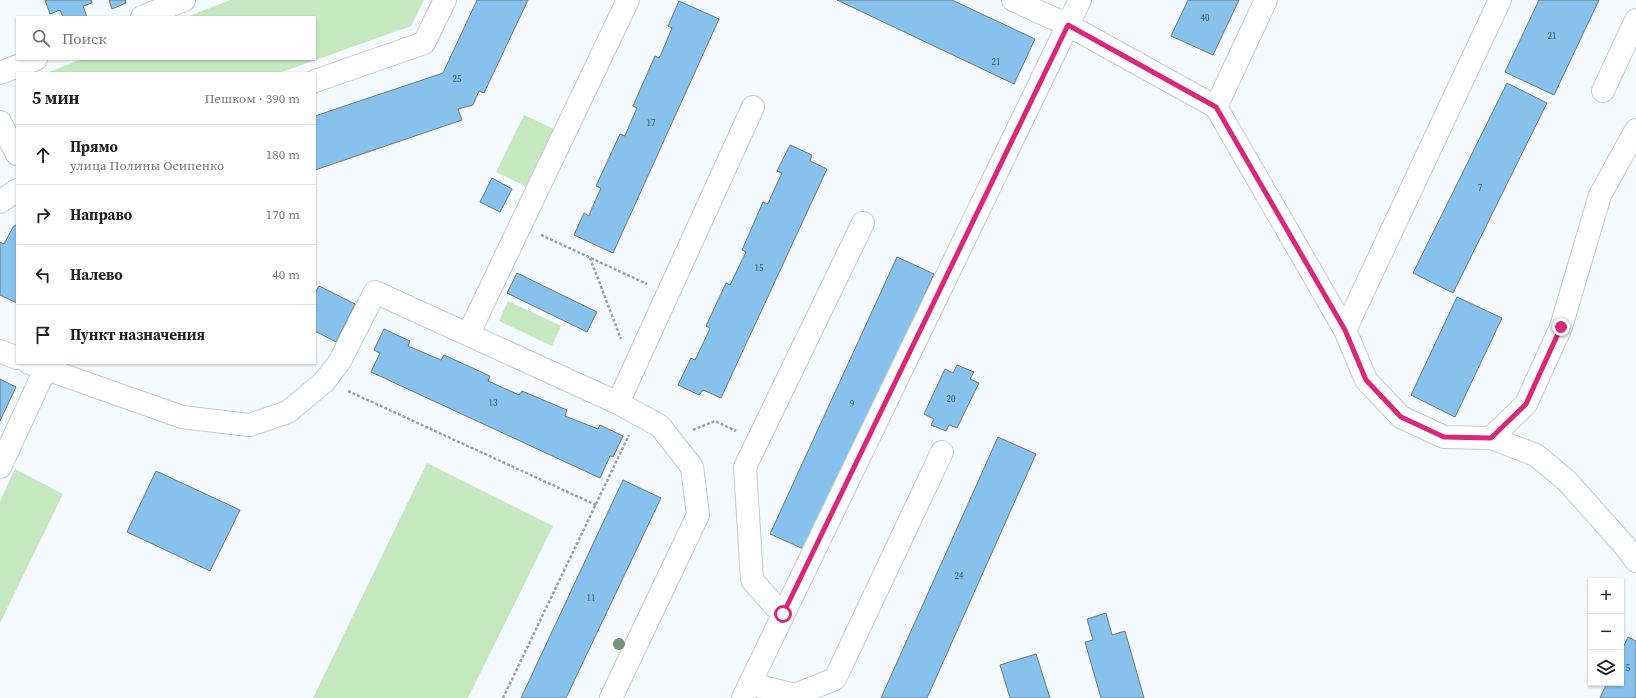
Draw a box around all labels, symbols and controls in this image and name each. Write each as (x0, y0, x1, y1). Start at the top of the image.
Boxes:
house number: 40 (1200, 12, 1210, 24)
search box (16, 16, 316, 60)
icon: search (30, 27, 52, 49)
text: Поиск (62, 28, 107, 49)
house number: 21 (1547, 30, 1557, 42)
house number: 21 (991, 56, 1001, 68)
house number: 25 (452, 73, 462, 85)
text: 5 мин (32, 86, 80, 110)
text: Пешком · 390 m (205, 90, 300, 107)
house number: 17 (646, 117, 656, 129)
text: Прямо (70, 136, 118, 157)
icon: ahead (32, 144, 54, 166)
text: 180 m (266, 146, 300, 163)
text: улица Полины Осипенко (70, 157, 224, 174)
house number: 7 (1478, 182, 1483, 194)
icon: right (32, 204, 54, 226)
text: Направо (70, 204, 132, 225)
text: 170 m (266, 206, 300, 223)
house number: 15 (754, 262, 764, 274)
icon: left (32, 264, 54, 286)
text: Налево (70, 264, 123, 285)
text: 40 m (272, 266, 300, 283)
route end (1552, 318, 1570, 336)
icon: arrive (32, 324, 54, 346)
text: Пункт назначения (70, 324, 205, 345)
house number: 20 (946, 393, 956, 405)
house number: 13 (488, 397, 498, 409)
house number: 9 (850, 398, 855, 410)
house number: 24 (954, 570, 964, 582)
map controls (1588, 578, 1624, 686)
button: + (1588, 578, 1624, 614)
house number: 11 (586, 592, 596, 604)
route start (774, 605, 792, 623)
button: − (1588, 614, 1624, 650)
button: layers (1588, 650, 1624, 686)
house number: 5 (1626, 662, 1631, 674)

